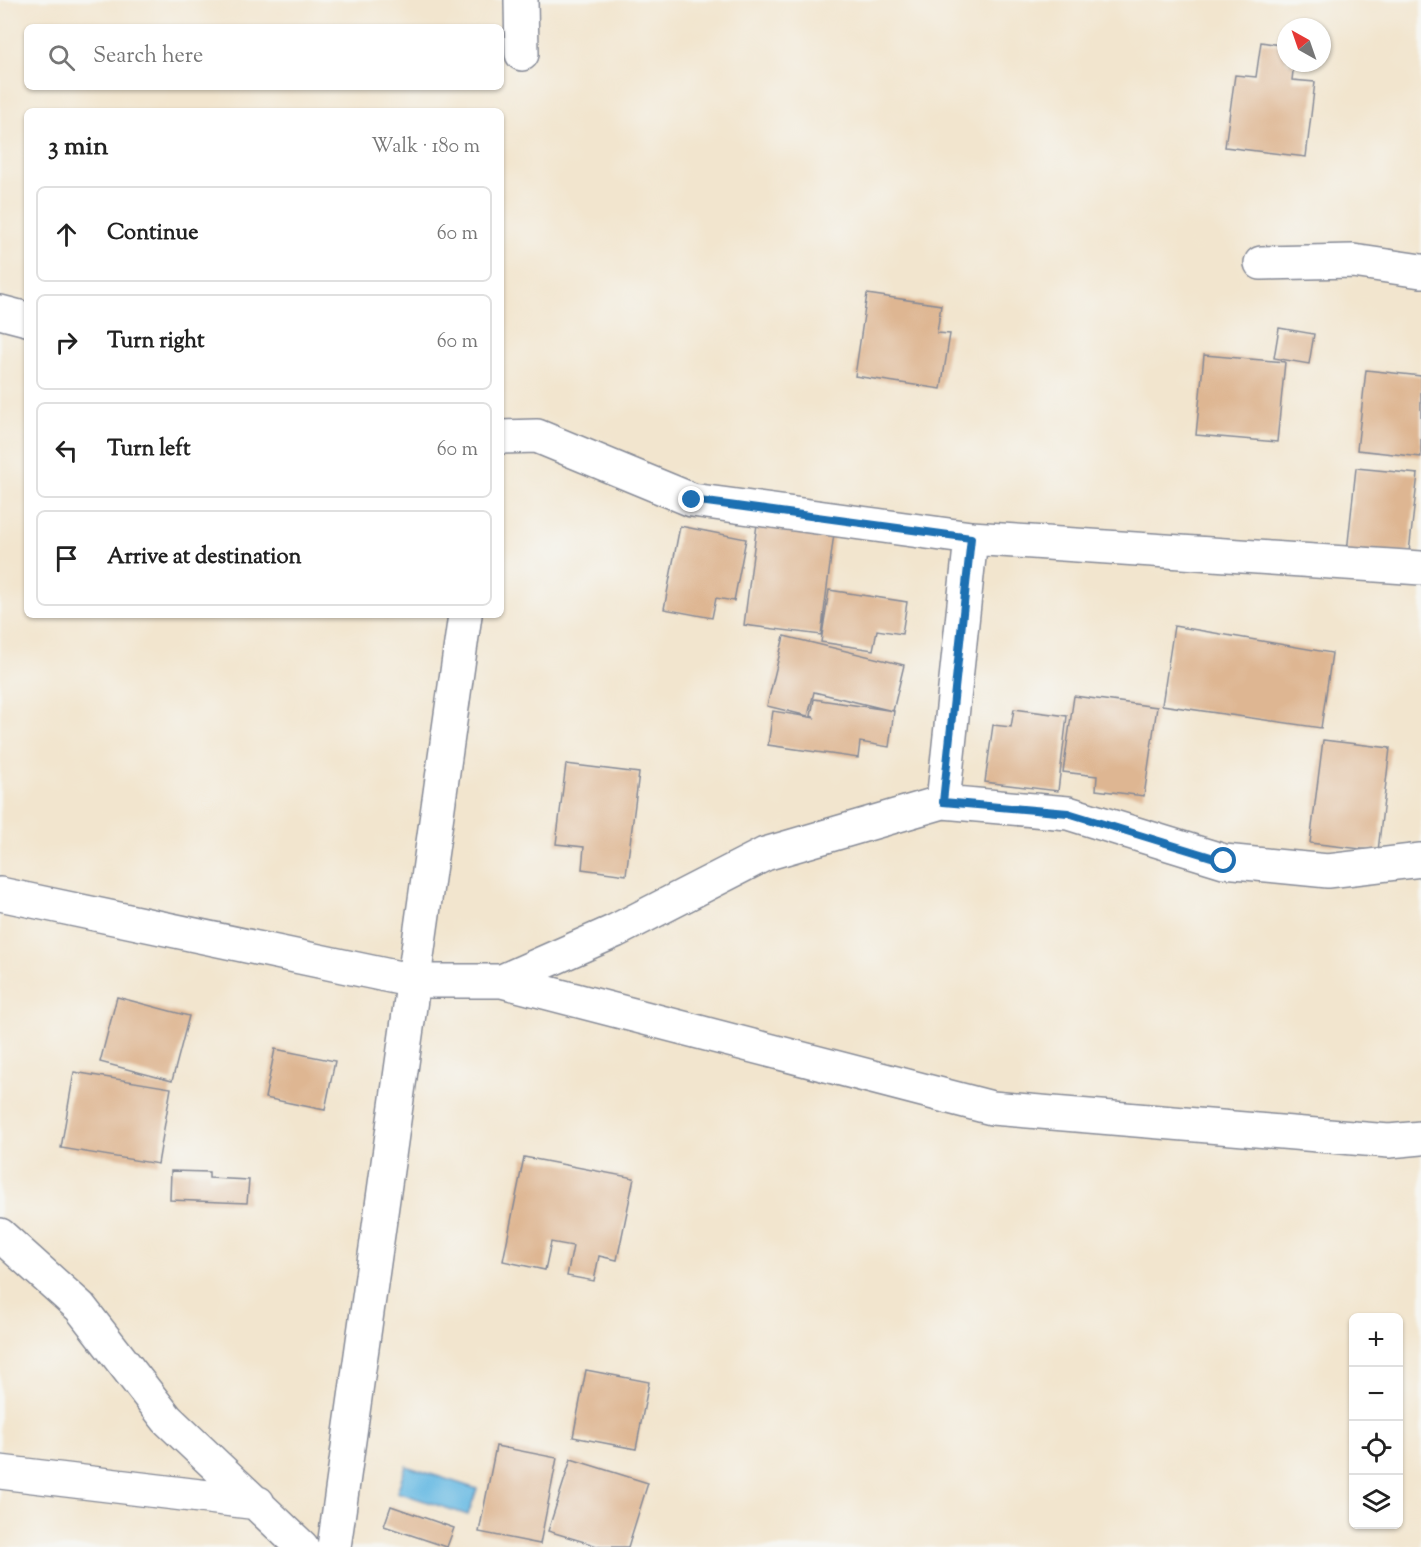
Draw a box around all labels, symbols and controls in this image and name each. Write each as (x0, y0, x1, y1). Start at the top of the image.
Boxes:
north arrow (1277, 18, 1331, 72)
search box (24, 24, 504, 90)
icon: search (45, 41, 78, 74)
text: Search here (93, 41, 203, 73)
text: 3 min (48, 129, 108, 166)
text: Walk · 180 m (371, 133, 480, 162)
icon: ahead (50, 218, 83, 251)
text: Continue (107, 218, 198, 250)
text: 60 m (437, 220, 478, 249)
icon: right (50, 326, 83, 359)
text: Turn right (107, 326, 204, 358)
text: 60 m (437, 328, 478, 357)
icon: left (50, 434, 83, 467)
text: Turn left (107, 434, 190, 466)
text: 60 m (437, 436, 478, 465)
route end (678, 486, 704, 512)
icon: arrive (50, 542, 83, 575)
text: Arrive at destination (107, 542, 302, 574)
route start (1210, 847, 1236, 873)
map controls (1349, 1313, 1403, 1529)
button: + (1349, 1313, 1403, 1367)
button: − (1349, 1367, 1403, 1421)
button: locate (1349, 1421, 1403, 1475)
button: layers (1349, 1475, 1403, 1529)

